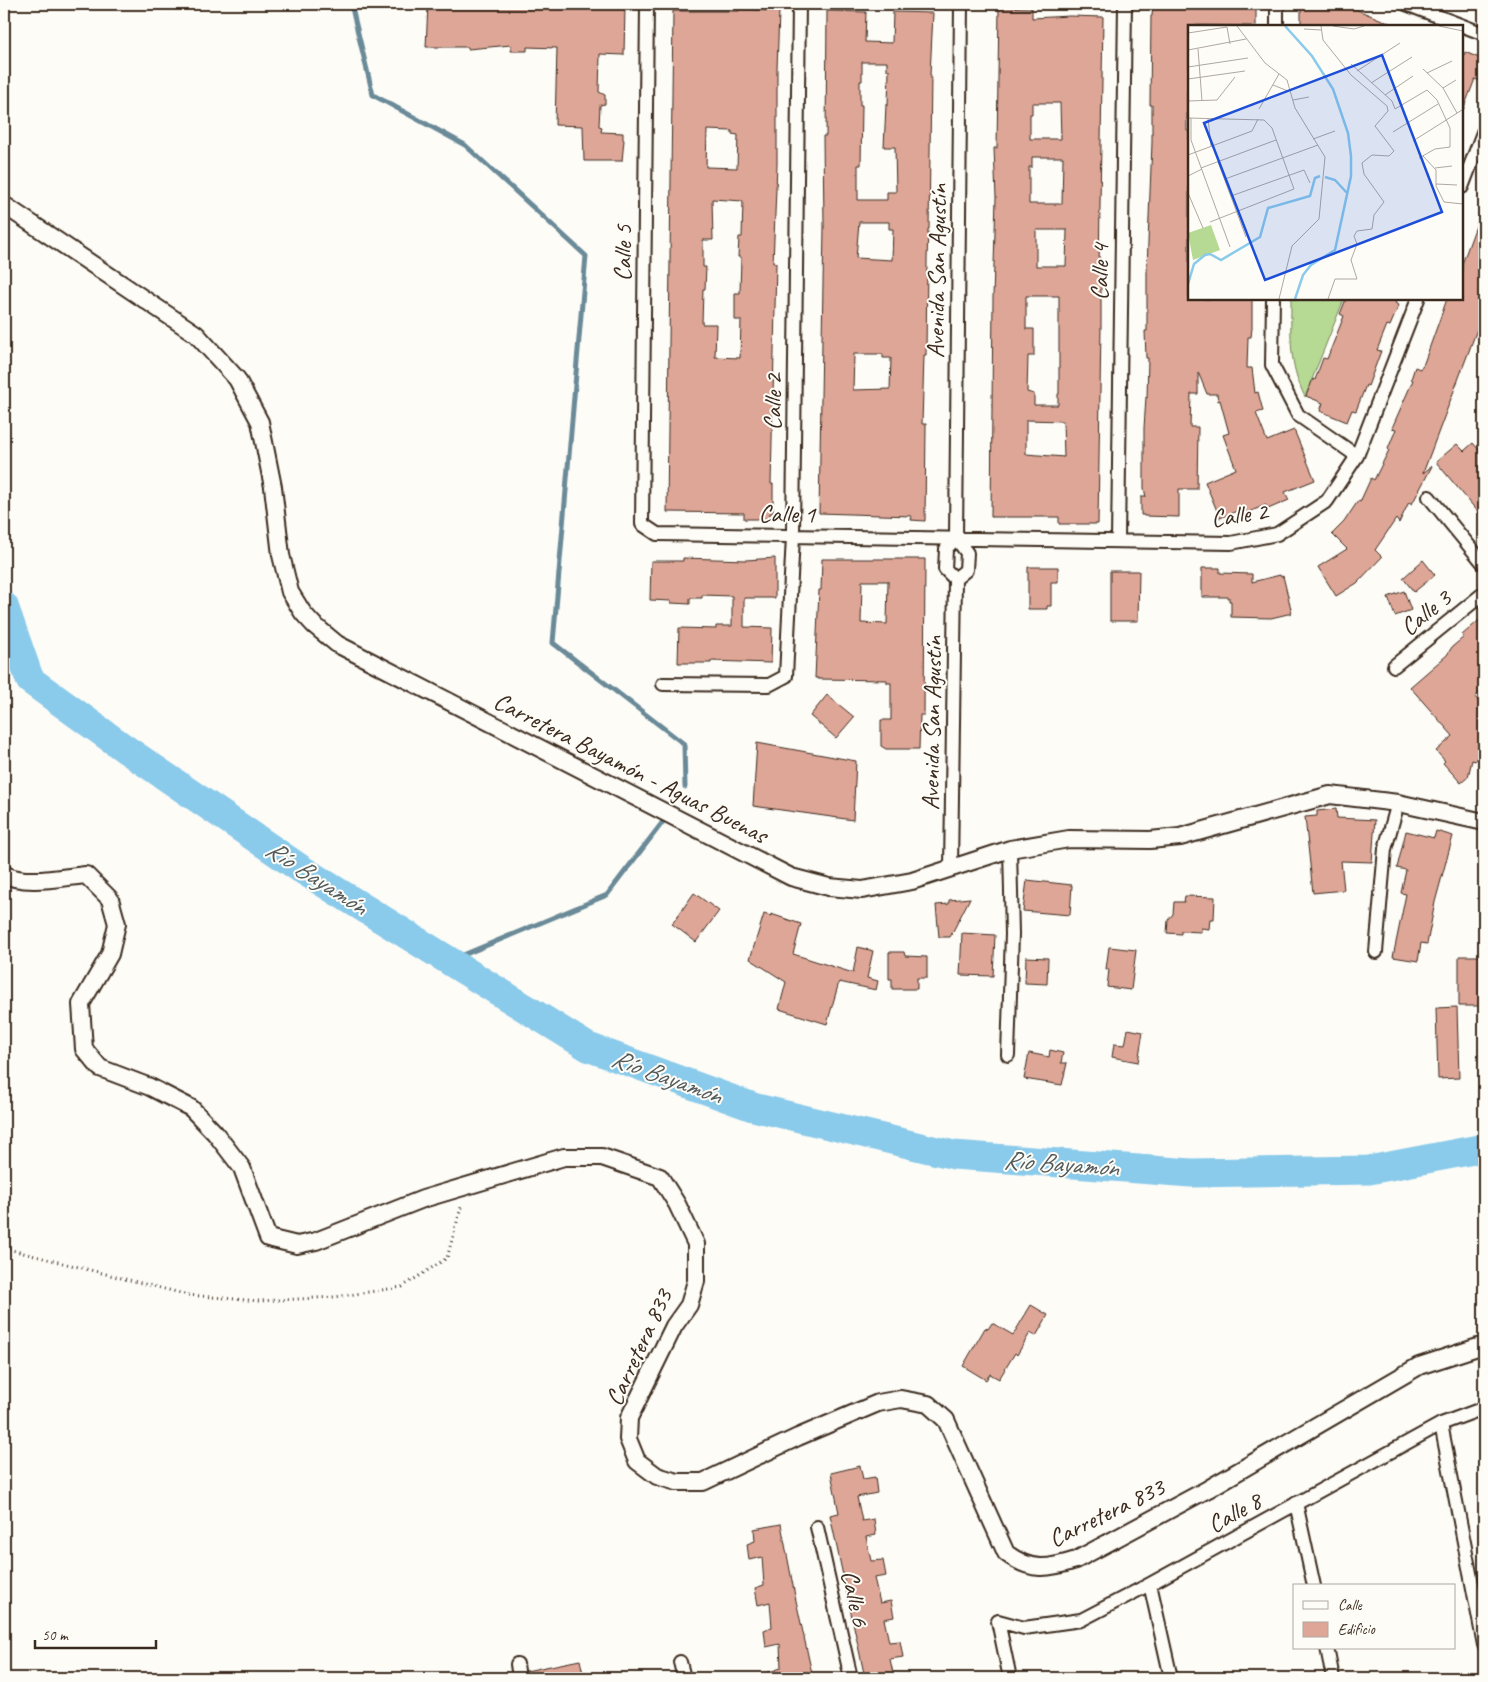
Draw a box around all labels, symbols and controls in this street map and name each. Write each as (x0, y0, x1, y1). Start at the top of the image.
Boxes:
inset map (1188, 25, 1463, 300)
street label: Avenida San Agustín (919, 183, 955, 358)
street label: Calle 5 (607, 223, 640, 282)
street label: Calle 4 (1084, 241, 1117, 301)
street label: Calle 2 (757, 372, 790, 431)
street label: Calle 2 (1209, 495, 1271, 535)
street label: Calle 1 (758, 498, 817, 531)
street label: Calle 3 (1394, 581, 1459, 643)
street label: Avenida San Agustín (914, 635, 950, 810)
street label: Carretera Bayamón - Aguas Buenas (488, 685, 775, 852)
water label: Río Bayamón (260, 832, 376, 924)
water label: Río Bayamón (607, 1041, 728, 1112)
water label: Río Bayamón (1003, 1143, 1122, 1184)
street label: Carretera 833 (598, 1283, 681, 1411)
street label: Carretera 833 (1043, 1470, 1171, 1555)
street label: Calle 8 (1202, 1484, 1269, 1541)
street label: Calle 6 (833, 1567, 877, 1630)
legend (1293, 1584, 1456, 1650)
text: Calle (1338, 1596, 1363, 1615)
scale bar (35, 1617, 156, 1649)
text: Edificio (1338, 1620, 1376, 1639)
text: 50 m (42, 1626, 69, 1645)

